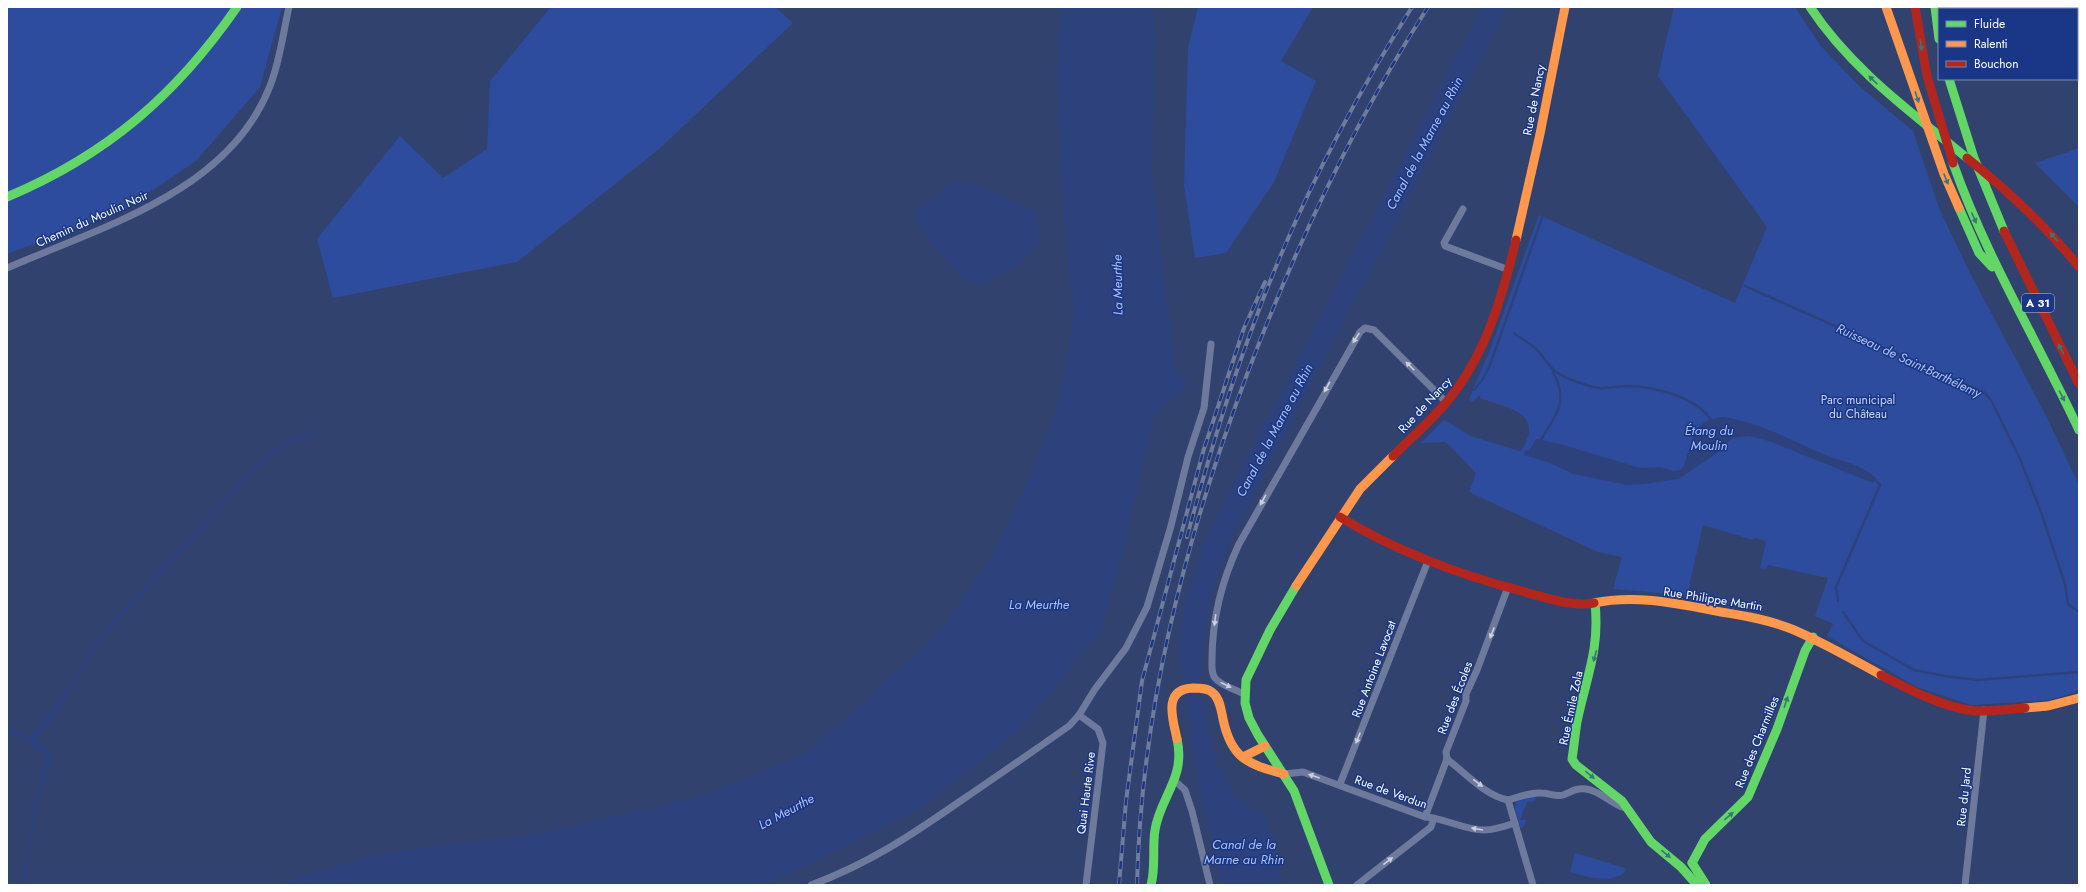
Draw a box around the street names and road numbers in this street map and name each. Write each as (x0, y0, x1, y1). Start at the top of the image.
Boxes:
street label: Rue de Nancy (1518, 62, 1550, 137)
street label: Chemin du Moulin Noir (33, 186, 152, 252)
road number: A 31 (2022, 294, 2054, 312)
street label: Rue de Nancy (1394, 372, 1457, 437)
street label: Rue Philippe Martin (1662, 582, 1764, 616)
street label: Rue Antoine Lavocat (1347, 618, 1401, 720)
street label: Rue des Écoles (1433, 659, 1477, 737)
street label: Rue Émile Zola (1554, 669, 1588, 747)
street label: Rue des Charmilles (1730, 693, 1784, 791)
street label: Quai Haute Rive (1072, 751, 1100, 835)
street label: Rue du Jard (1952, 767, 1976, 827)
street label: Rue de Verdun (1352, 771, 1430, 813)

